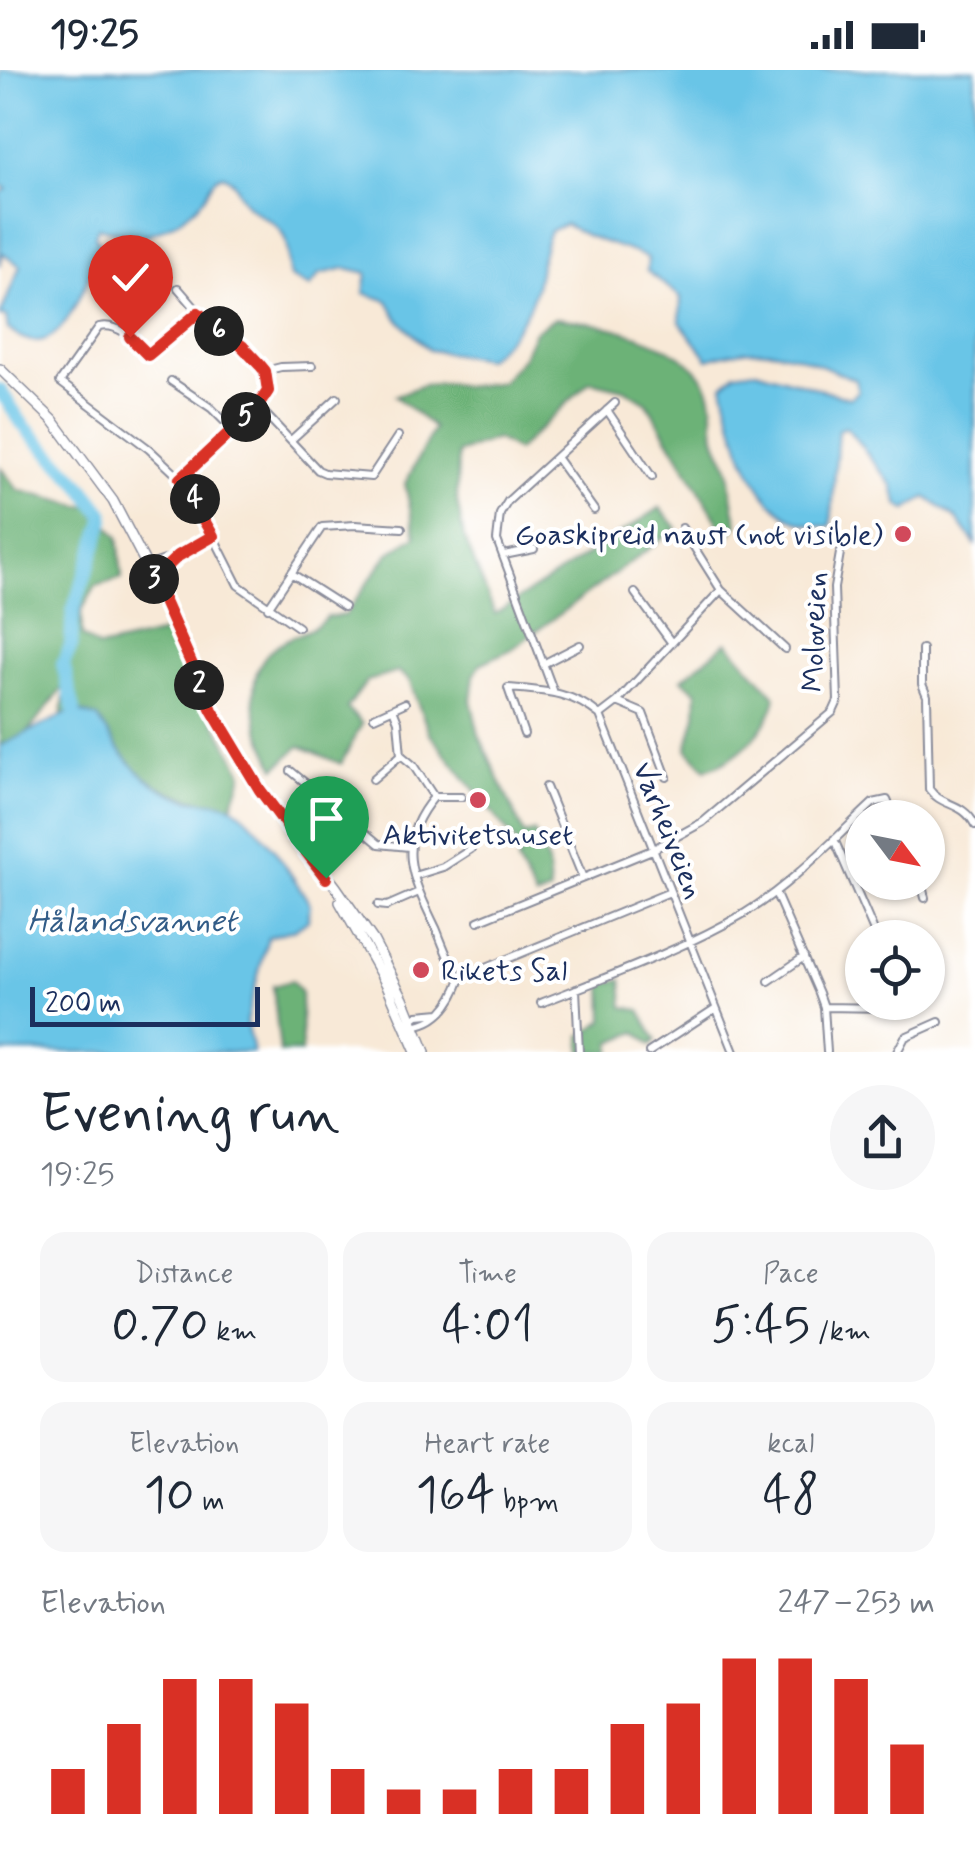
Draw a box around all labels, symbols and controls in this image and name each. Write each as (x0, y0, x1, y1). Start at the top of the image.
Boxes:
text: 19:25 (50, 11, 139, 60)
pin (88, 235, 173, 338)
icon: check (103, 250, 158, 305)
pin: 6 (194, 306, 244, 356)
text: 6 (212, 312, 226, 349)
pin: 5 (221, 392, 271, 442)
text: 5 (238, 398, 254, 435)
pin: 4 (170, 474, 220, 524)
text: 4 (187, 480, 203, 517)
place label: Goaskipreid naust (not visible) (515, 516, 883, 555)
marker: Goaskipreid naust (not visible) (892, 523, 914, 545)
pin: 3 (129, 554, 179, 604)
text: 3 (148, 560, 160, 597)
street label: Moloveien (794, 571, 837, 693)
pin: 2 (174, 660, 224, 710)
text: 2 (192, 666, 206, 703)
street label: Varheiveien (622, 756, 713, 905)
pin (284, 776, 369, 879)
marker: Aktivitetshuset (467, 789, 489, 811)
icon: arrive (299, 791, 354, 846)
north arrow (845, 800, 945, 900)
map controls (845, 800, 945, 1020)
place label: Aktivitetshuset (383, 816, 573, 855)
water label: Hålandsvannet (27, 901, 240, 943)
button: locate (845, 920, 945, 1020)
place label: Rikets Sal (441, 952, 567, 991)
marker: Rikets Sal (410, 959, 432, 981)
scale bar (30, 982, 260, 1026)
text: 200 m (45, 986, 121, 1023)
text: Evening run (40, 1080, 340, 1152)
button: share (830, 1085, 935, 1190)
text: 19:25 (40, 1154, 115, 1196)
text: Distance (135, 1256, 233, 1293)
text: Time (458, 1256, 517, 1293)
text: Pace (763, 1256, 819, 1293)
text: 0.70 (111, 1293, 209, 1359)
text: 4:01 (442, 1293, 533, 1359)
text: 5:45 (711, 1293, 810, 1359)
text: km (209, 1314, 257, 1351)
text: /km (810, 1314, 871, 1351)
text: Elevation (129, 1426, 239, 1463)
text: Heart rate (425, 1426, 550, 1463)
text: kcal (767, 1426, 814, 1463)
text: 10 (144, 1463, 195, 1529)
text: 164 (416, 1463, 495, 1529)
text: 48 (763, 1463, 819, 1529)
text: m (195, 1484, 225, 1521)
text: bpm (495, 1484, 559, 1521)
text: Elevation (40, 1582, 166, 1624)
text: 247–253 m (777, 1582, 935, 1624)

